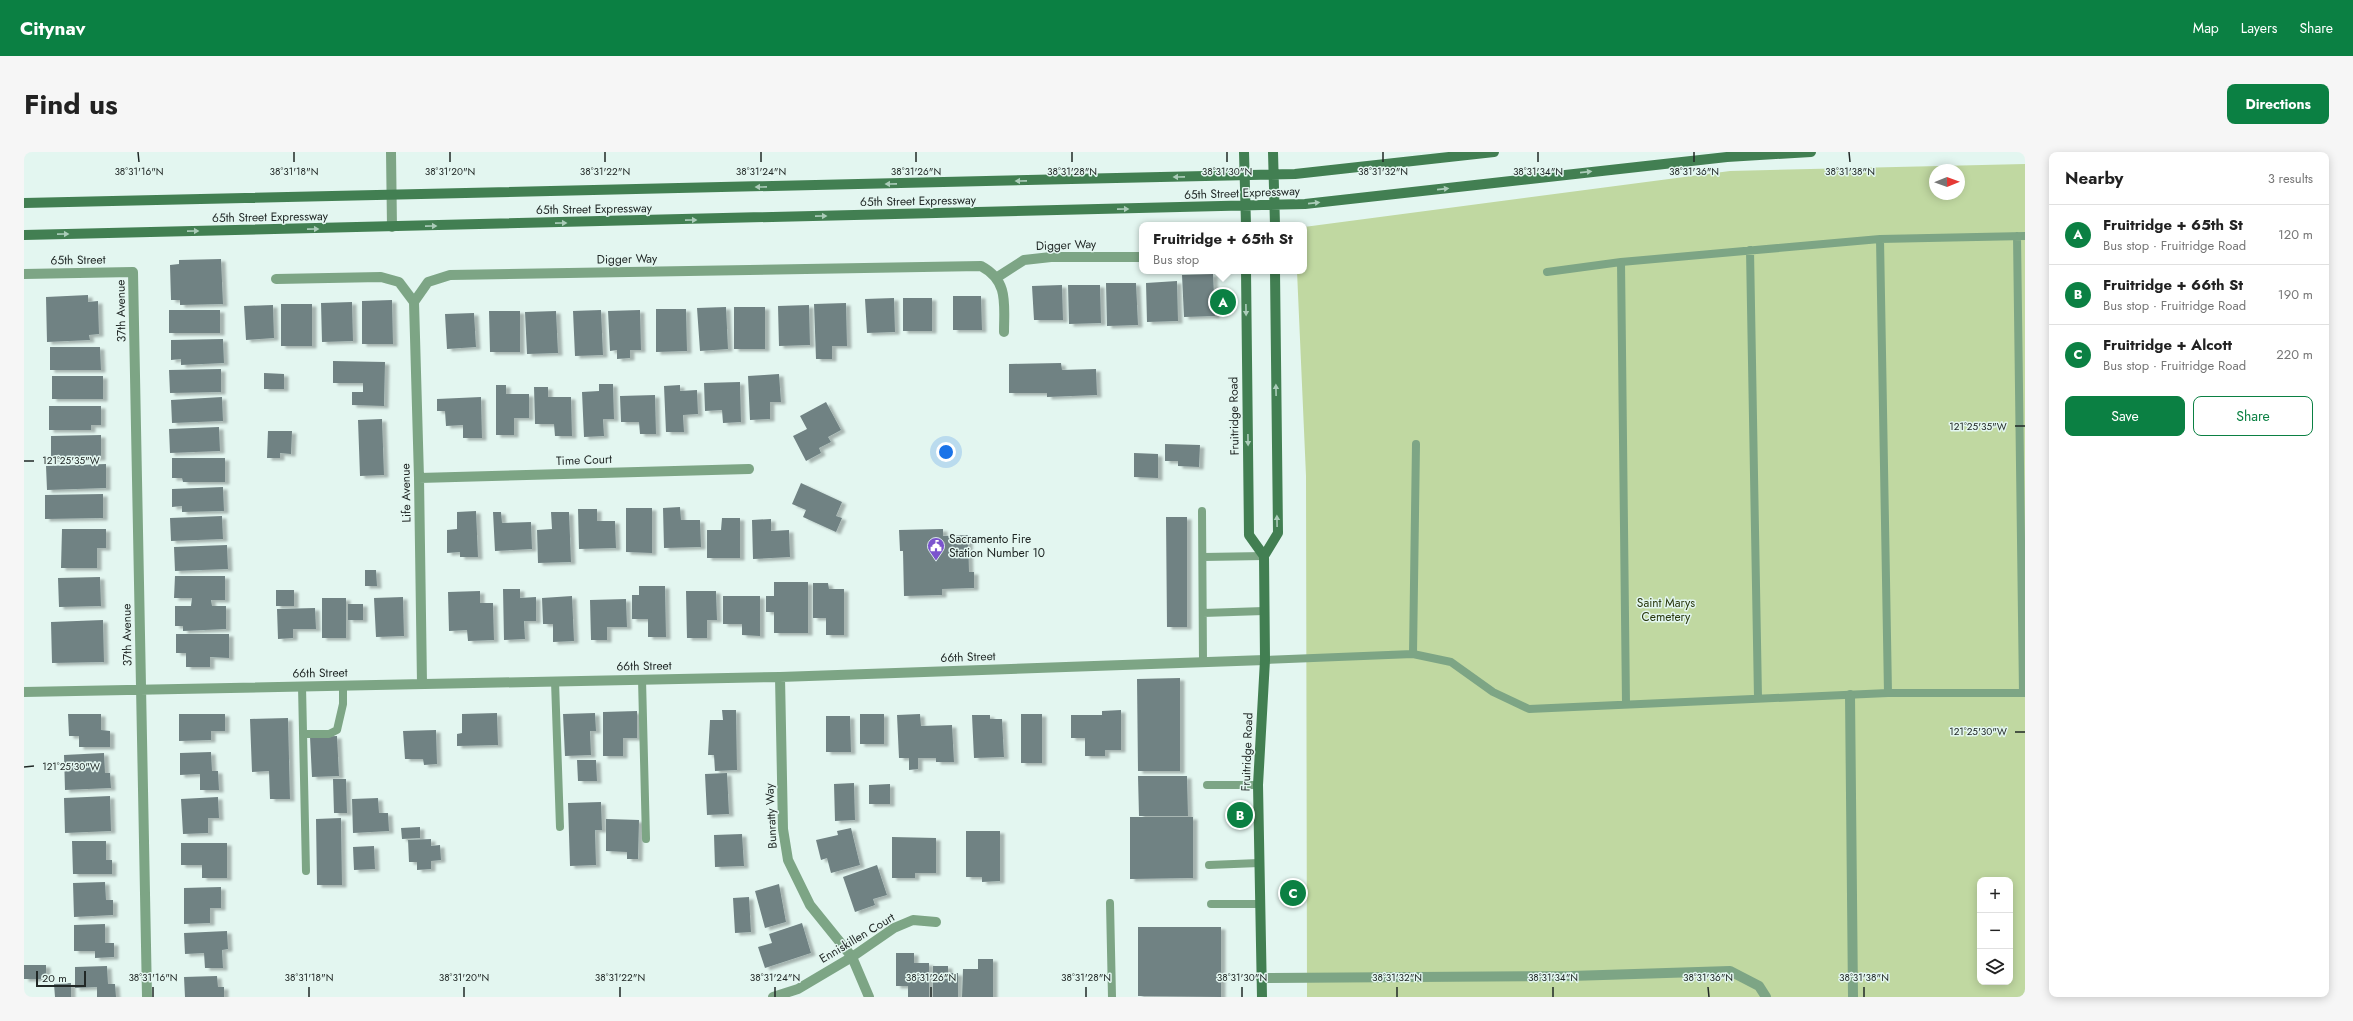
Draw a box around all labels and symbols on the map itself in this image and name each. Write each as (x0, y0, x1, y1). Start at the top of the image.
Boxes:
text: 38°31'16"N (114, 164, 164, 179)
text: 38°31'18"N (270, 164, 318, 179)
text: 38°31'20"N (425, 164, 475, 179)
text: 38°31'22"N (580, 164, 630, 179)
text: 38°31'24"N (736, 164, 786, 179)
text: 38°31'26"N (891, 164, 941, 179)
text: 38°31'28"N (1047, 164, 1097, 179)
text: 38°31'30"N (1202, 164, 1252, 179)
text: 38°31'32"N (1358, 164, 1408, 179)
text: 38°31'34"N (1513, 164, 1563, 179)
text: 38°31'36"N (1669, 164, 1719, 179)
text: 38°31'38"N (1825, 164, 1875, 179)
north arrow (1929, 164, 1965, 200)
one-way arrow (1580, 169, 1592, 176)
one-way arrow (1172, 174, 1185, 180)
one-way arrow (1015, 177, 1027, 184)
one-way arrow (884, 181, 897, 187)
street label: 65th Street Expressway (1184, 182, 1301, 204)
one-way arrow (754, 184, 767, 190)
one-way arrow (1437, 185, 1449, 192)
street label: 65th Street Expressway (860, 191, 977, 211)
street label: 65th Street Expressway (536, 199, 653, 219)
one-way arrow (1308, 200, 1320, 206)
one-way arrow (1117, 206, 1129, 213)
street label: 65th Street Expressway (212, 207, 329, 227)
one-way arrow (815, 213, 827, 220)
one-way arrow (685, 216, 697, 223)
one-way arrow (555, 219, 567, 226)
one-way arrow (425, 223, 438, 229)
one-way arrow (307, 225, 319, 232)
one-way arrow (187, 228, 199, 235)
one-way arrow (57, 231, 69, 238)
street label: Digger Way (1035, 235, 1097, 255)
street label: Digger Way (597, 249, 658, 269)
street label: 65th Street (50, 251, 106, 269)
street label: 37th Avenue (111, 279, 131, 343)
pin: A (1210, 287, 1236, 317)
one-way arrow (1243, 304, 1249, 317)
street label: Fruitridge Road (1224, 376, 1244, 456)
one-way arrow (1273, 383, 1279, 396)
text: 121°25'35"W (1949, 419, 2007, 434)
one-way arrow (1245, 434, 1251, 447)
your location (936, 442, 956, 462)
street label: Time Court (556, 450, 612, 470)
text: 121°25'35"W (42, 453, 100, 468)
street label: Life Avenue (396, 463, 416, 523)
one-way arrow (1274, 514, 1280, 527)
place label: Sacramento Fire Station Number 10 (949, 530, 1045, 562)
public building icon: Sacramento Fire Station Number 10 (926, 536, 946, 561)
park label: Saint Marys Cemetery (1637, 594, 1695, 626)
street label: 37th Avenue (117, 603, 137, 667)
street label: 66th Street (940, 647, 996, 667)
street label: 66th Street (616, 657, 672, 675)
street label: 66th Street (292, 664, 348, 682)
street label: Fruitridge Road (1237, 712, 1257, 792)
text: 121°25'30"W (1949, 724, 2007, 739)
text: 121°25'30"W (42, 759, 100, 774)
street label: Bunratty Way (760, 782, 782, 849)
pin: B (1227, 800, 1253, 830)
pin: C (1280, 878, 1306, 908)
street label: Enniskillen Court (816, 908, 898, 968)
scale bar (36, 969, 86, 988)
text: 38°31'16"N (128, 970, 178, 985)
text: 38°31'18"N (285, 970, 333, 985)
text: 38°31'20"N (439, 970, 489, 985)
text: 38°31'22"N (595, 970, 645, 985)
text: 38°31'24"N (750, 970, 800, 985)
text: 38°31'26"N (906, 970, 956, 985)
text: 38°31'28"N (1061, 970, 1111, 985)
text: 38°31'30"N (1217, 970, 1267, 985)
text: 38°31'32"N (1372, 970, 1422, 985)
text: 38°31'34"N (1528, 970, 1578, 985)
text: 38°31'36"N (1683, 970, 1733, 985)
text: 38°31'38"N (1839, 970, 1889, 985)

